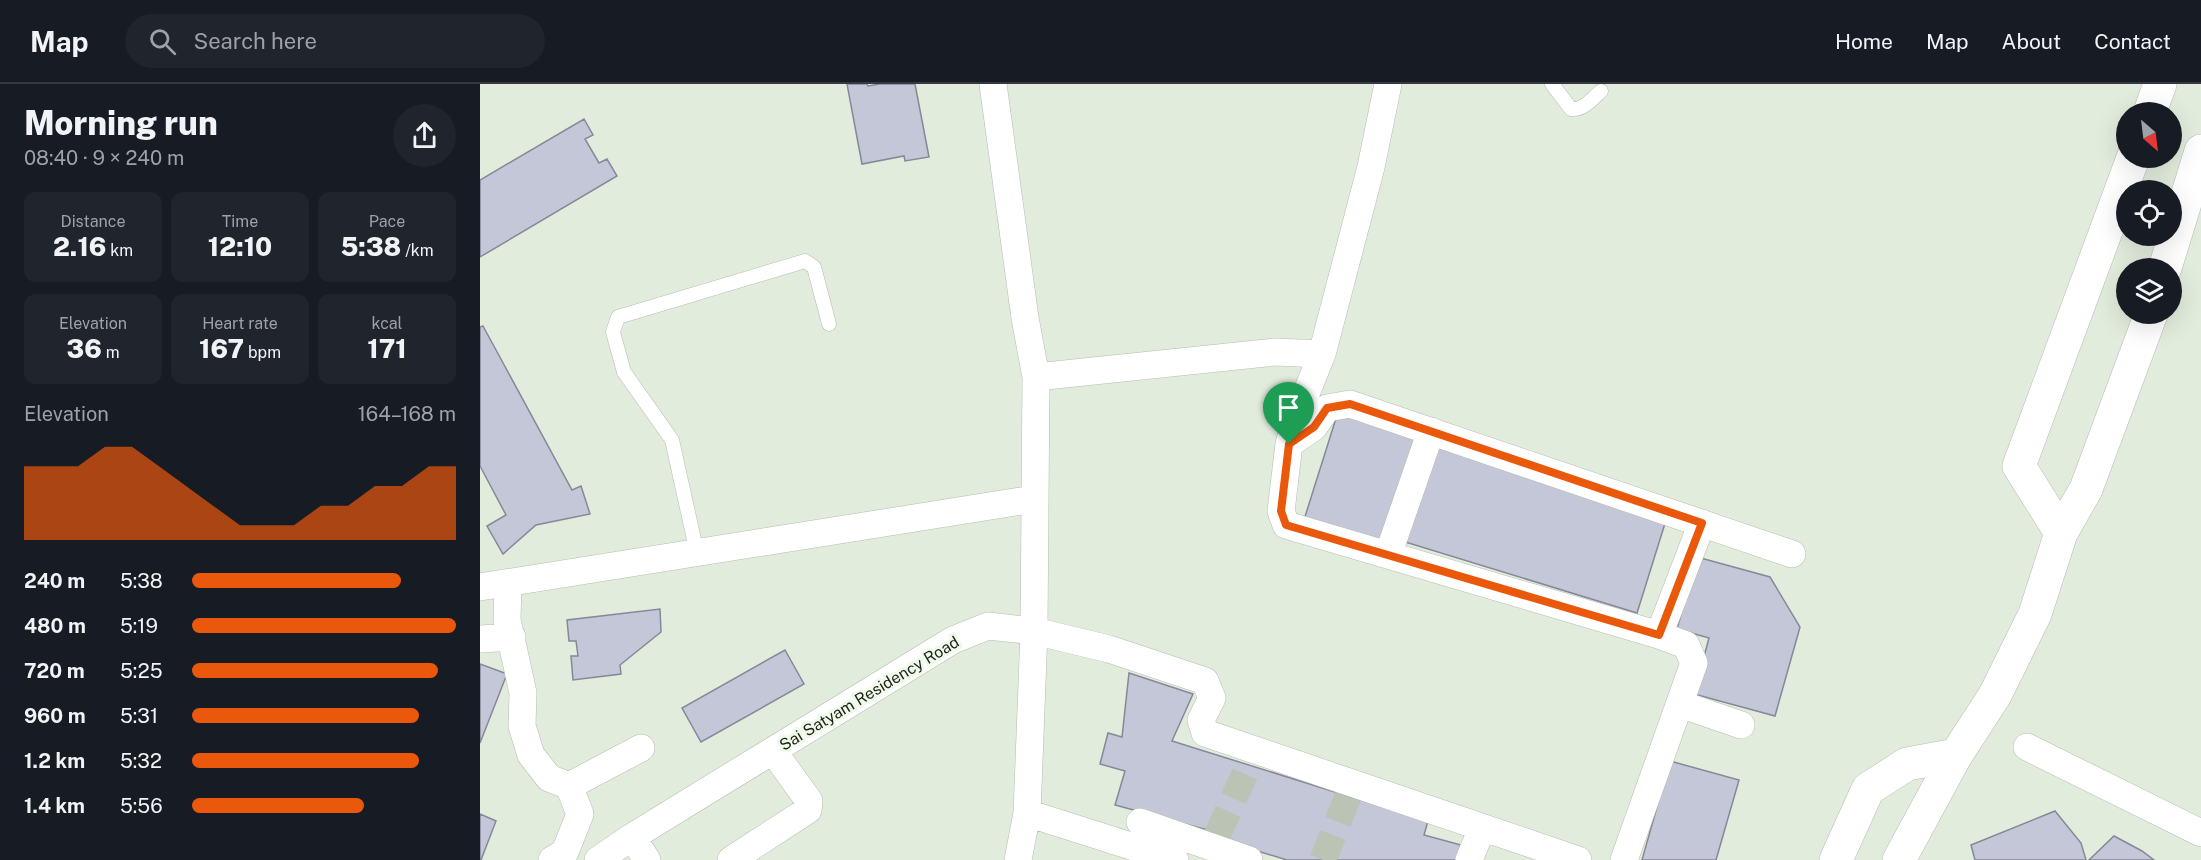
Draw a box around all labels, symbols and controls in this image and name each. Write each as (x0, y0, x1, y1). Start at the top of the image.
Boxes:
search box (125, 14, 545, 68)
text: Map (30, 25, 89, 58)
icon: search (146, 25, 179, 58)
text: Search here (194, 28, 317, 54)
text: Home (1835, 29, 1893, 54)
text: Map (1926, 29, 1969, 54)
text: About (2002, 29, 2061, 54)
text: Contact (2094, 29, 2171, 54)
north arrow (2116, 102, 2182, 168)
map controls (2116, 102, 2182, 324)
text: Morning run (24, 104, 218, 142)
button: share (393, 104, 456, 167)
text: 08:40 · 9 × 240 m (24, 146, 184, 170)
button: locate (2116, 180, 2182, 246)
text: Distance (61, 212, 125, 231)
text: Time (222, 212, 258, 231)
text: Pace (369, 212, 405, 231)
text: 2.16 (53, 231, 106, 262)
text: 12:10 (208, 231, 272, 262)
text: 5:38 (340, 231, 401, 262)
text: km (106, 241, 133, 260)
text: /km (401, 241, 434, 260)
button: layers (2116, 258, 2182, 324)
text: Elevation (59, 314, 127, 333)
text: Heart rate (202, 314, 278, 333)
text: kcal (372, 314, 402, 333)
text: 36 (66, 333, 102, 364)
text: 167 (199, 333, 244, 364)
text: 171 (367, 333, 407, 364)
text: m (102, 343, 120, 362)
text: bpm (244, 343, 281, 362)
pin (1263, 382, 1314, 444)
icon: arrive (1272, 391, 1305, 424)
text: Elevation (24, 402, 109, 426)
text: 164–168 m (358, 402, 456, 426)
text: 240 m (24, 569, 85, 593)
text: 5:38 (120, 569, 163, 593)
text: 480 m (24, 614, 86, 638)
text: 5:19 (120, 614, 158, 638)
street label: Sai Satyam Residency Road (776, 632, 962, 755)
text: 720 m (24, 659, 85, 683)
text: 5:25 (120, 659, 162, 683)
text: 960 m (24, 704, 86, 728)
text: 5:31 (120, 704, 158, 728)
text: 1.2 km (24, 749, 85, 773)
text: 5:32 (120, 749, 162, 773)
text: 1.4 km (24, 794, 85, 818)
text: 5:56 (120, 794, 163, 818)

